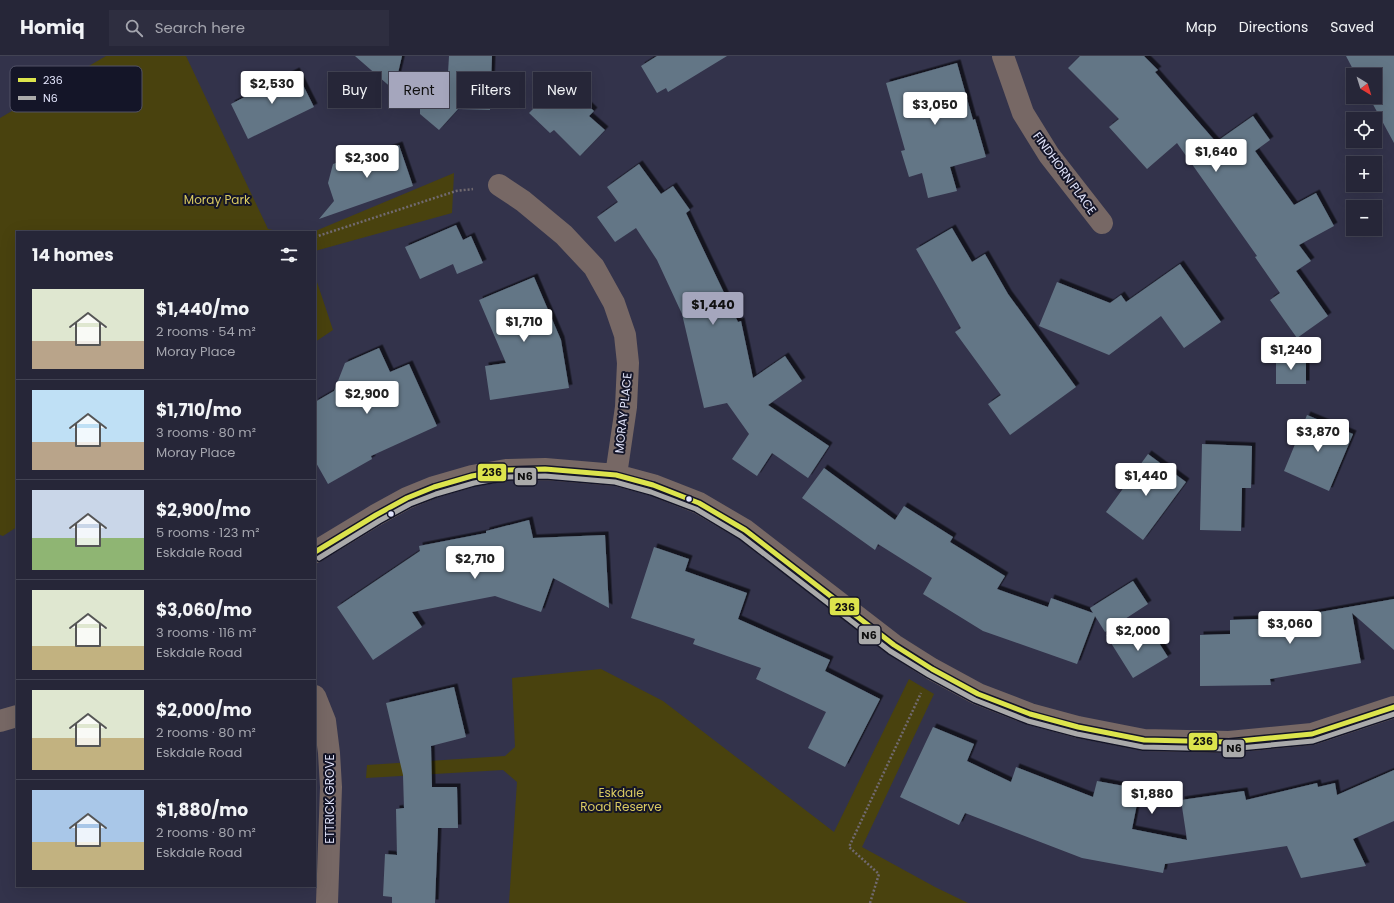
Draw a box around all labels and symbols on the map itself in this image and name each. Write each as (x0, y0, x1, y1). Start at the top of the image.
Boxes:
legend (10, 66, 142, 112)
north arrow (1346, 68, 1382, 104)
pin: $2,530 (239, 71, 305, 105)
text: 236 (43, 72, 63, 88)
text: N6 (43, 90, 58, 106)
pin: $3,050 (902, 92, 968, 126)
street label: FINDHORN PLACE (1029, 128, 1101, 218)
pin: $1,640 (1183, 139, 1249, 173)
pin: $2,300 (334, 145, 400, 179)
park label: Moray Park (184, 191, 251, 208)
pin: $1,440 (680, 292, 746, 326)
pin: $1,710 (491, 309, 557, 343)
pin: $1,240 (1258, 337, 1324, 371)
street label: MORAY PLACE (610, 372, 636, 454)
pin: $2,900 (334, 381, 400, 415)
pin: $3,870 (1285, 419, 1351, 453)
line badge: 236 (477, 463, 507, 482)
pin: $1,440 (1113, 463, 1179, 497)
text: 236 (482, 464, 502, 480)
line badge: N6 (514, 467, 537, 486)
text: N6 (517, 468, 533, 484)
unlabelled marker (684, 494, 694, 504)
unlabelled marker (386, 509, 396, 519)
pin: $2,710 (442, 546, 508, 580)
line badge: 236 (829, 597, 860, 616)
text: 236 (835, 599, 855, 615)
pin: $3,060 (1257, 611, 1323, 645)
pin: $2,000 (1105, 618, 1171, 652)
line badge: N6 (858, 625, 881, 645)
text: N6 (861, 627, 877, 643)
line badge: 236 (1188, 732, 1218, 751)
text: 236 (1193, 733, 1213, 749)
line badge: N6 (1222, 739, 1245, 758)
text: N6 (1226, 740, 1242, 756)
street label: ETTRICK GROVE (321, 754, 338, 844)
pin: $1,880 (1119, 781, 1185, 815)
park label: Eskdale Road Reserve (580, 784, 662, 815)

